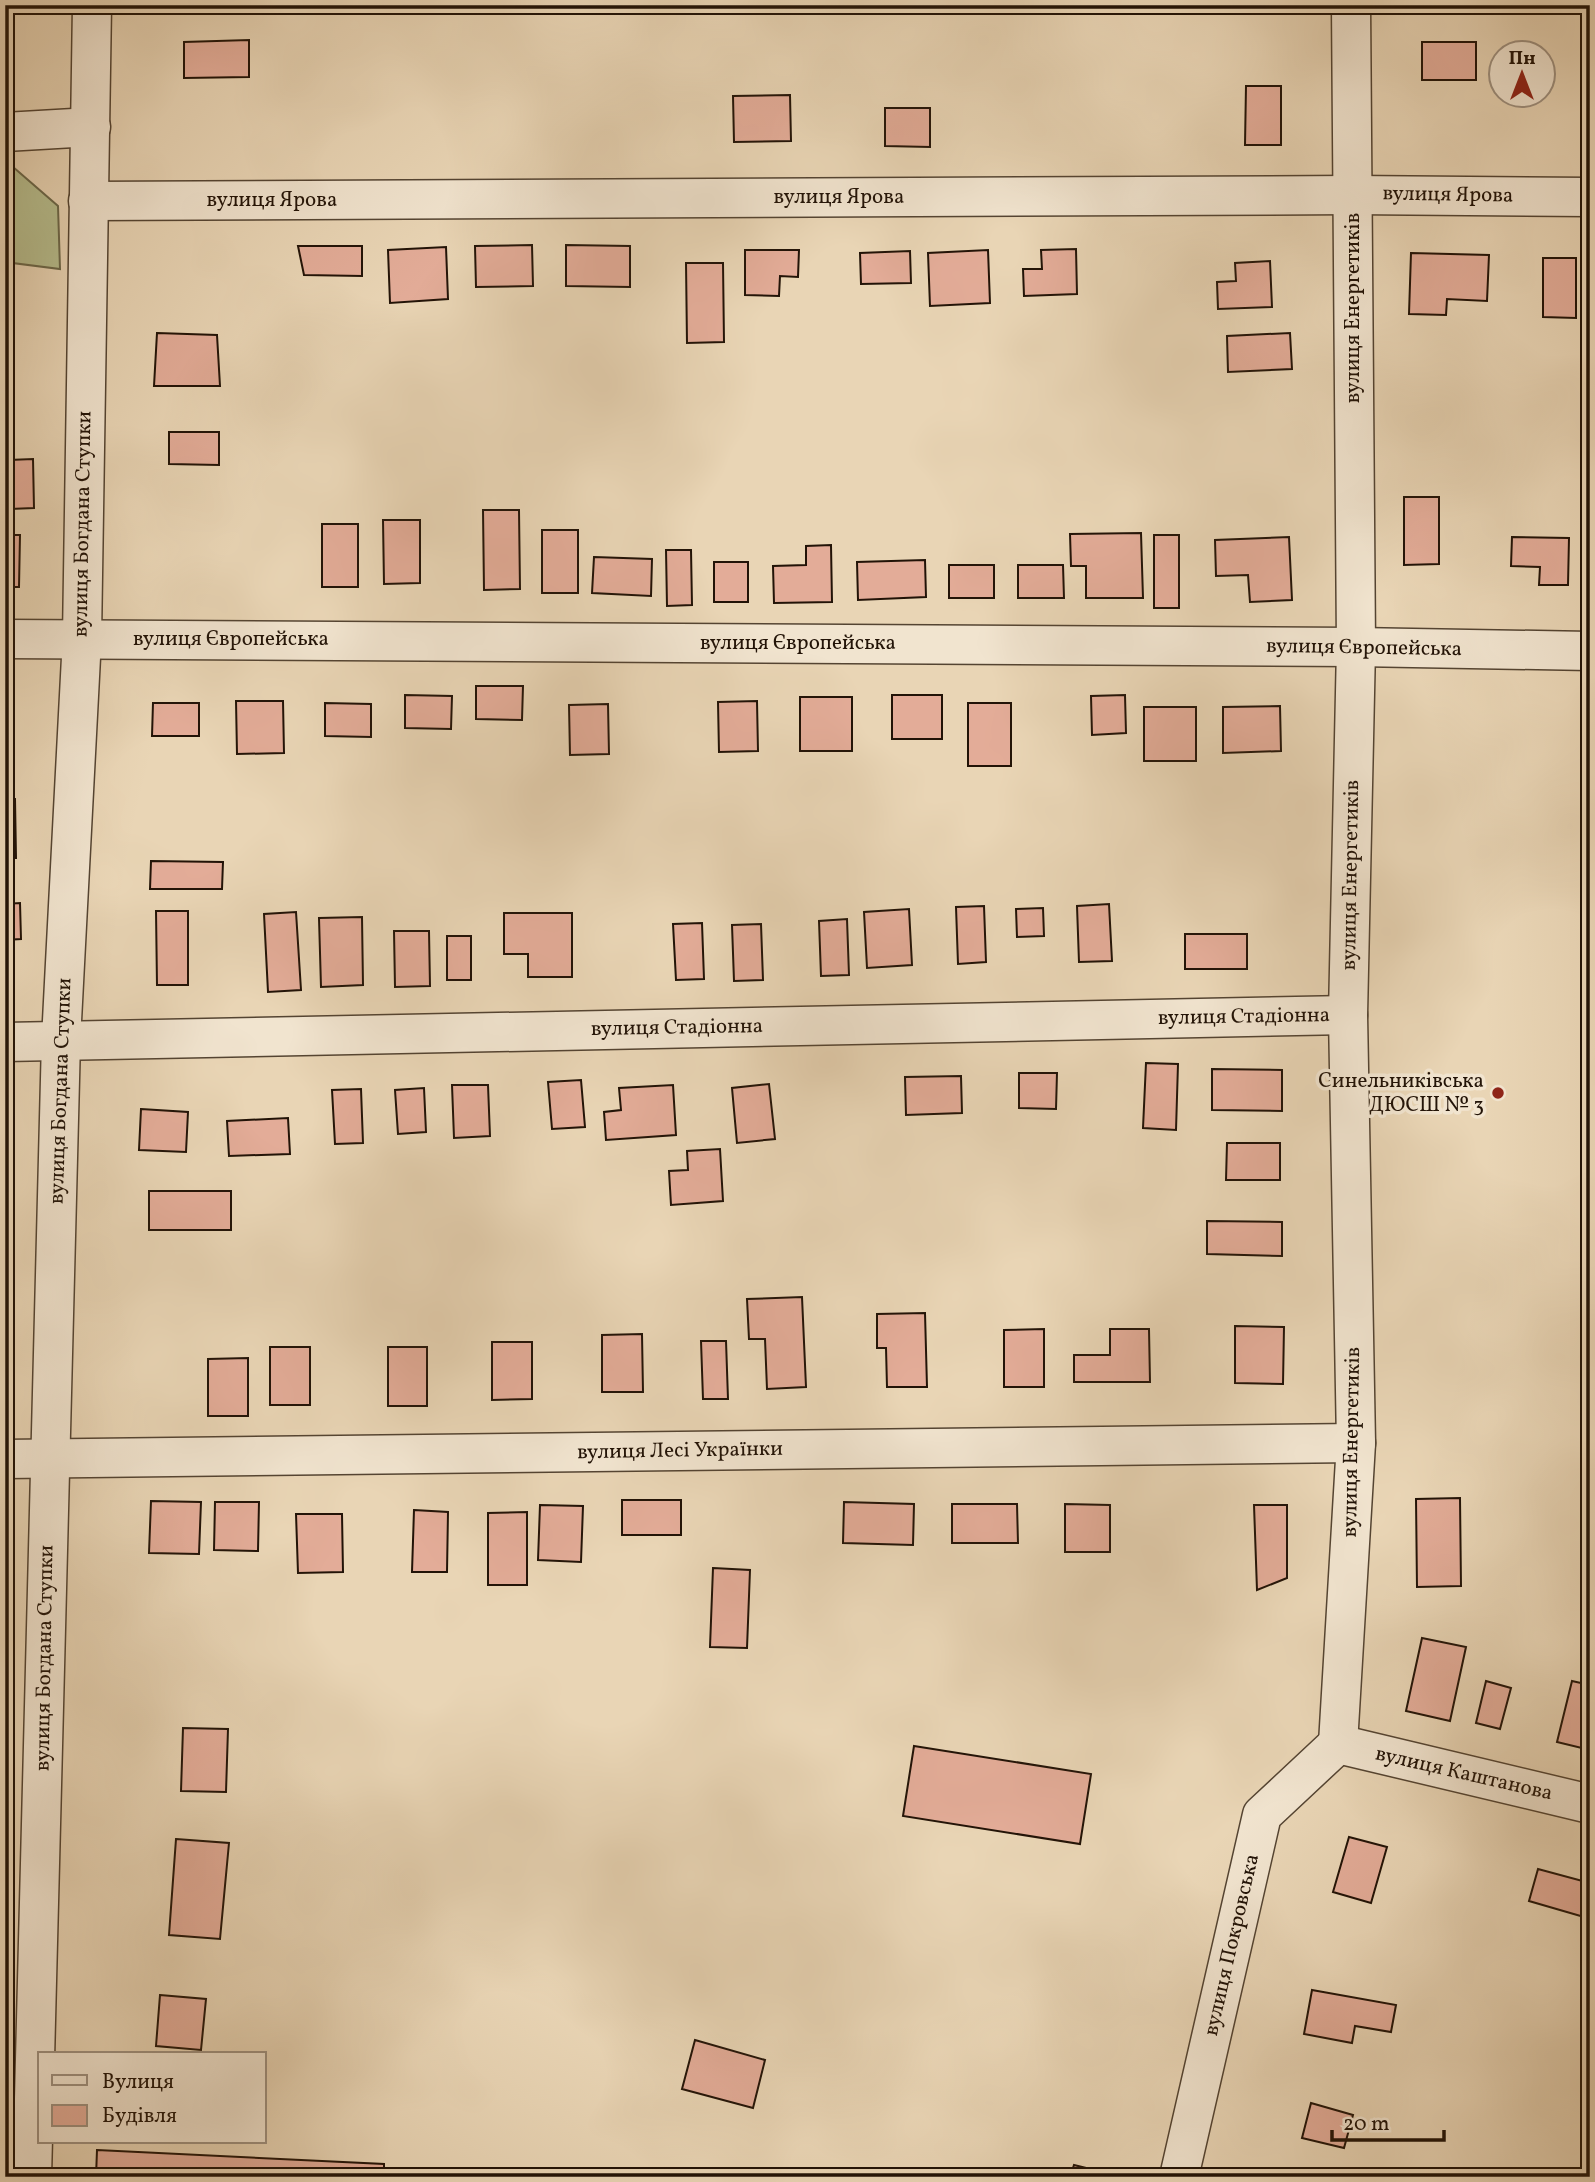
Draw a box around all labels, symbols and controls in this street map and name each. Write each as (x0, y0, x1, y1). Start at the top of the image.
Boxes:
north arrow (1486, 38, 1556, 108)
text: Пн (1509, 46, 1535, 72)
street label: вулиця Ярова (1382, 179, 1514, 211)
street label: вулиця Ярова (774, 183, 904, 212)
street label: вулиця Ярова (207, 186, 337, 215)
street label: вулиця Енергетиків (1339, 213, 1368, 403)
street label: вулиця Богдана Ступки (67, 410, 99, 637)
street label: вулиця Європейська (133, 625, 329, 654)
street label: вулиця Європейська (700, 629, 896, 658)
street label: вулиця Європейська (1266, 632, 1462, 664)
street label: вулиця Енергетиків (1335, 779, 1367, 971)
street label: вулиця Богдана Ступки (43, 977, 79, 1205)
street label: вулиця Стадіонна (1158, 1001, 1330, 1033)
street label: вулиця Стадіонна (591, 1012, 763, 1044)
place label: Синельниківська ДЮСШ № 3 (1318, 1067, 1484, 1120)
marker: Синельниківська ДЮСШ № 3 (1490, 1085, 1506, 1101)
street label: вулиця Енергетиків (1336, 1346, 1368, 1538)
street label: вулиця Лесі Українки (577, 1435, 783, 1467)
street label: вулиця Богдана Ступки (29, 1544, 61, 1771)
street label: вулиця Каштанова (1373, 1740, 1555, 1808)
street label: вулиця Покровська (1197, 1851, 1267, 2039)
legend (38, 2052, 266, 2144)
text: Вулиця (102, 2068, 174, 2097)
scale bar (1332, 2098, 1444, 2142)
text: Будівля (102, 2102, 177, 2131)
text: 20 m (1343, 2110, 1389, 2139)

